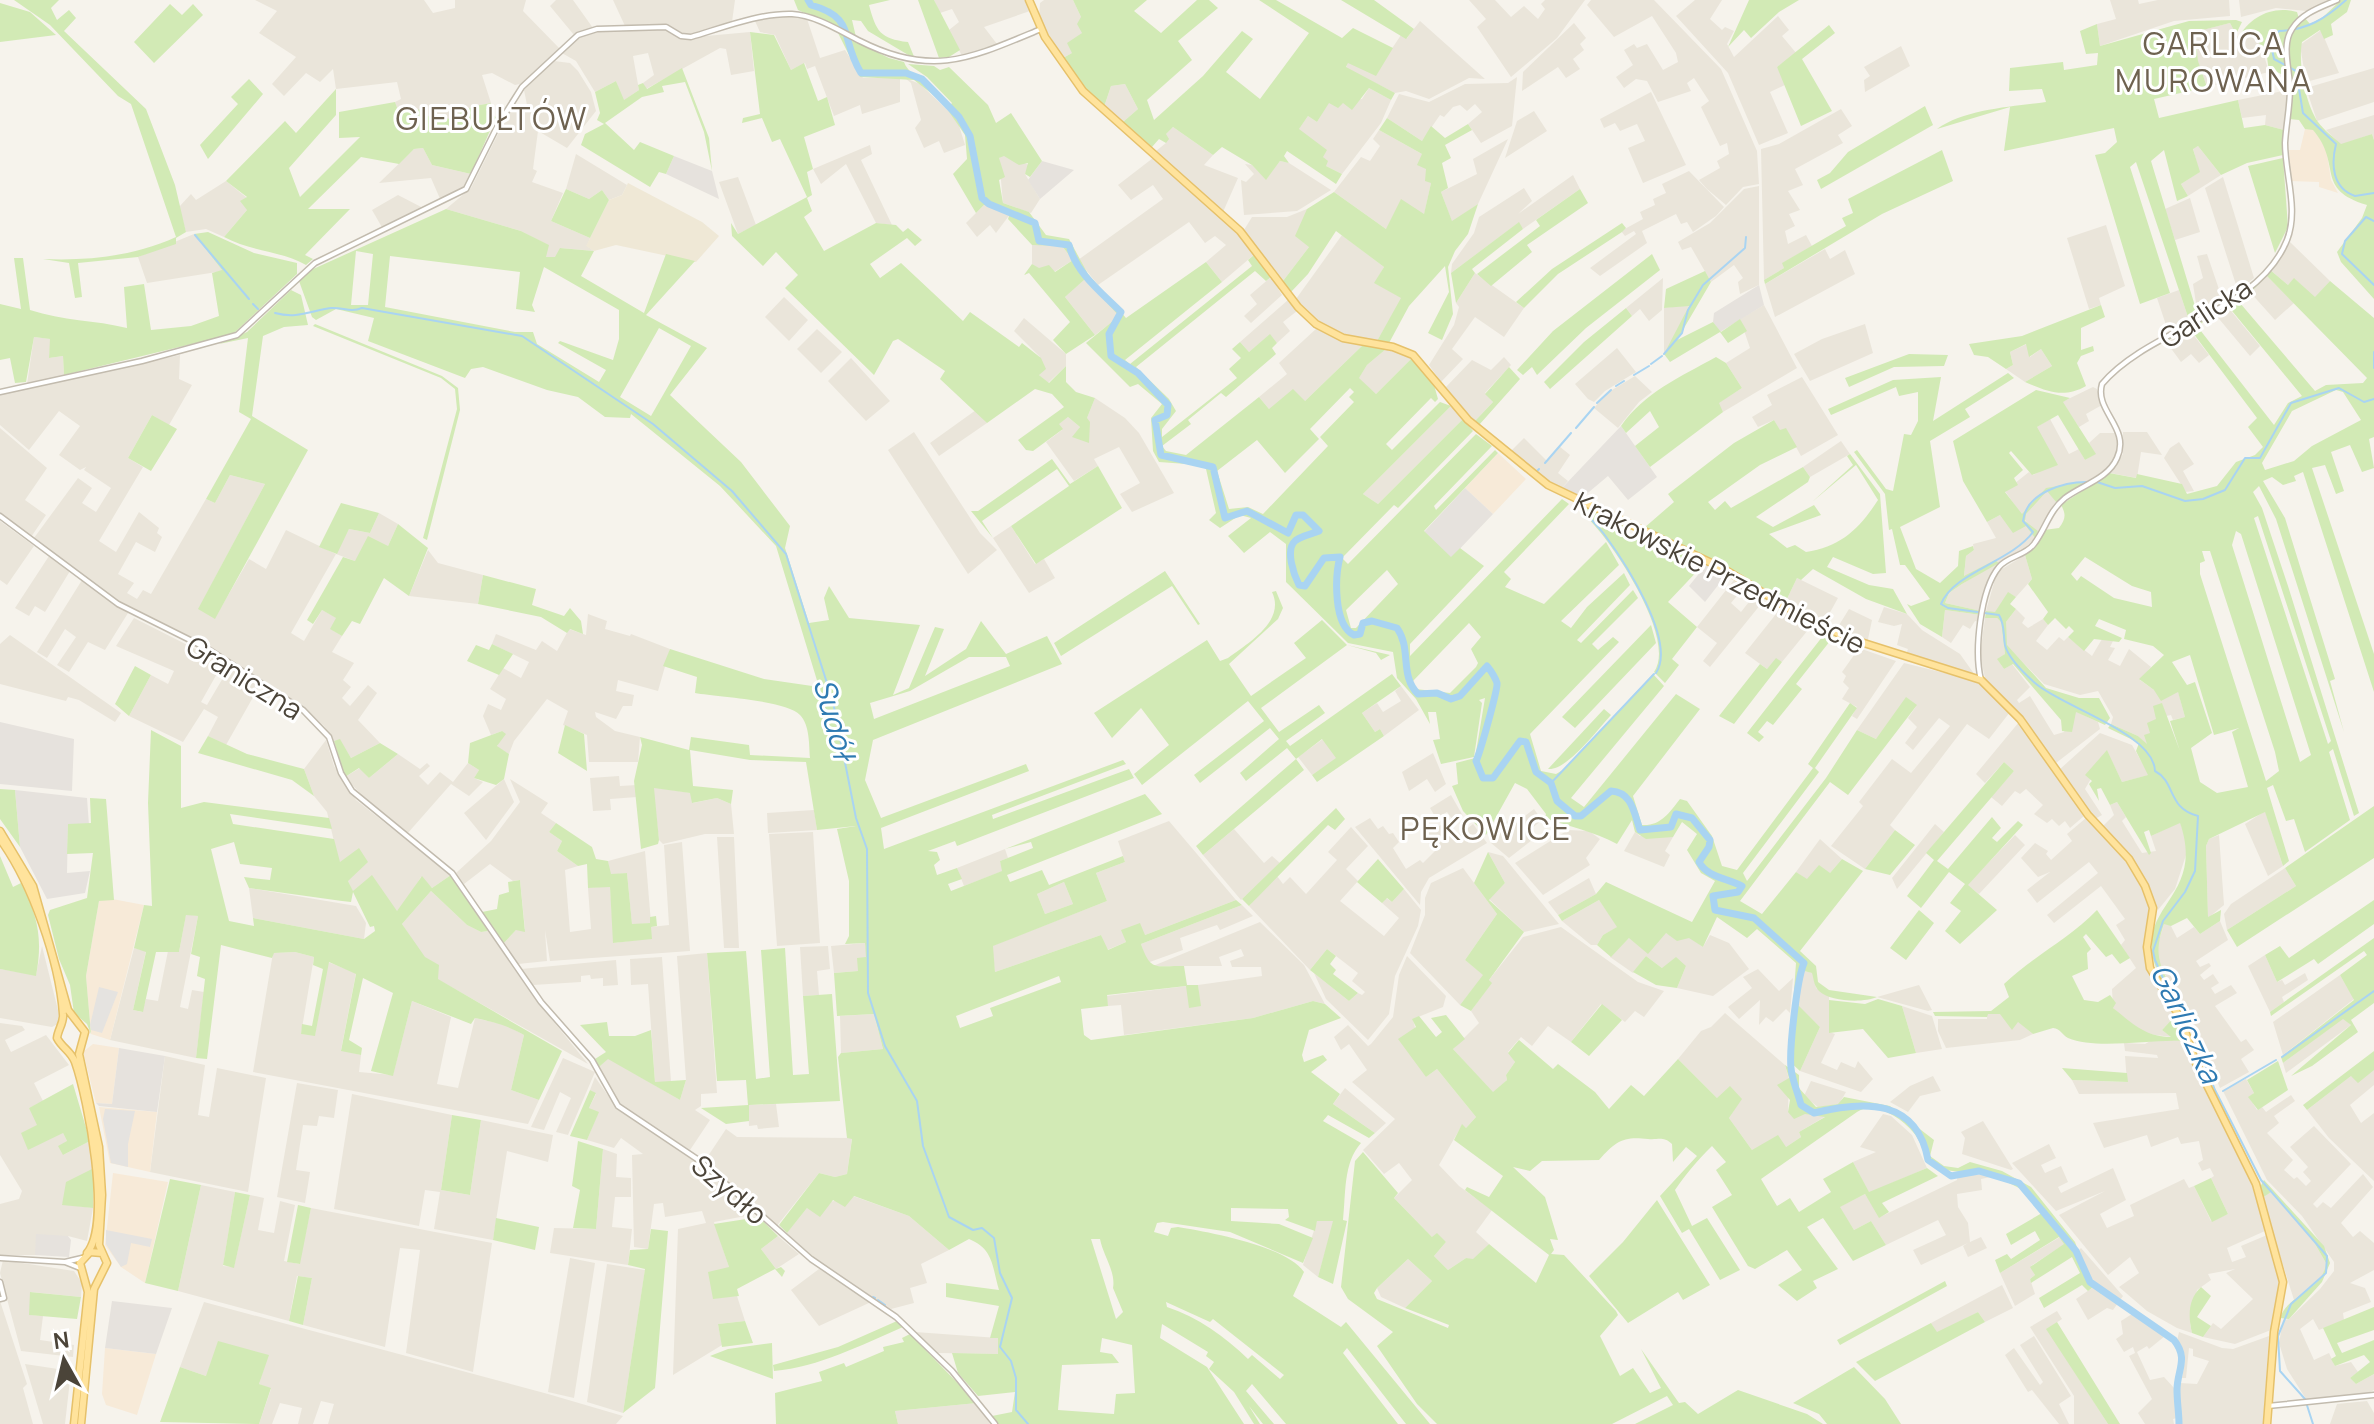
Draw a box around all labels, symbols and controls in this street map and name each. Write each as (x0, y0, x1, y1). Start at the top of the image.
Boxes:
district label: GARLICA MUROWANA (2115, 21, 2313, 102)
district label: GIEBUŁTÓW (396, 96, 588, 140)
street label: Garlicka (2151, 268, 2259, 356)
street label: Krakowskie Przedmieście (1568, 482, 1872, 662)
street label: Graniczna (180, 626, 310, 728)
water label: Sudół (804, 674, 866, 767)
district label: PĘKOWICE (1400, 806, 1572, 850)
water label: Garliczka (2142, 957, 2233, 1090)
street label: Szydło (684, 1145, 776, 1233)
north arrow (24, 1320, 104, 1400)
text: N (51, 1324, 71, 1356)

